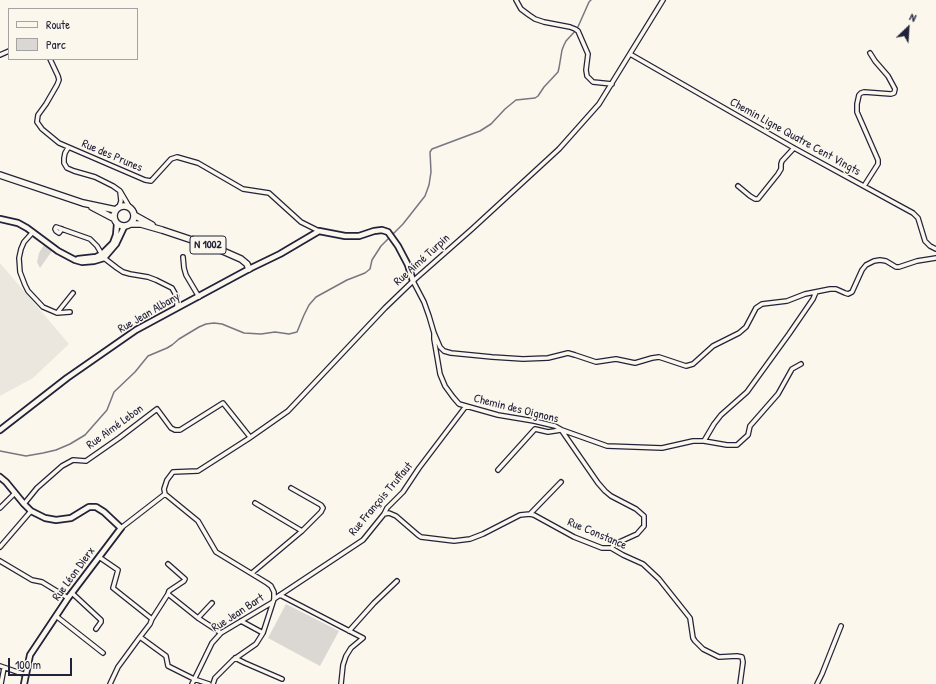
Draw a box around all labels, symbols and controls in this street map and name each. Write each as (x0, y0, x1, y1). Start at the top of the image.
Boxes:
legend (8, 8, 138, 60)
north arrow (888, 8, 928, 48)
text: N (907, 10, 919, 25)
text: Route (46, 16, 70, 33)
text: Parc (46, 36, 66, 53)
street label: Chemin Ligne Quatre Cent Vingts (727, 95, 863, 179)
street label: Rue des Prunes (79, 137, 145, 175)
street label: Rue Aimé Turpin (391, 231, 453, 289)
road number: N 1002 (190, 236, 226, 254)
street label: Rue Jean Albany (115, 289, 183, 337)
street label: Chemin des Oignons (472, 391, 560, 427)
street label: Rue Aimé Lebon (84, 402, 146, 452)
street label: Rue François Truffaut (346, 459, 416, 539)
street label: Rue Constance (565, 515, 629, 553)
street label: Rue Léon Dierx (50, 544, 98, 604)
street label: Rue Jean Bart (209, 591, 267, 635)
scale bar (10, 650, 74, 676)
text: 100 m (15, 656, 41, 673)

